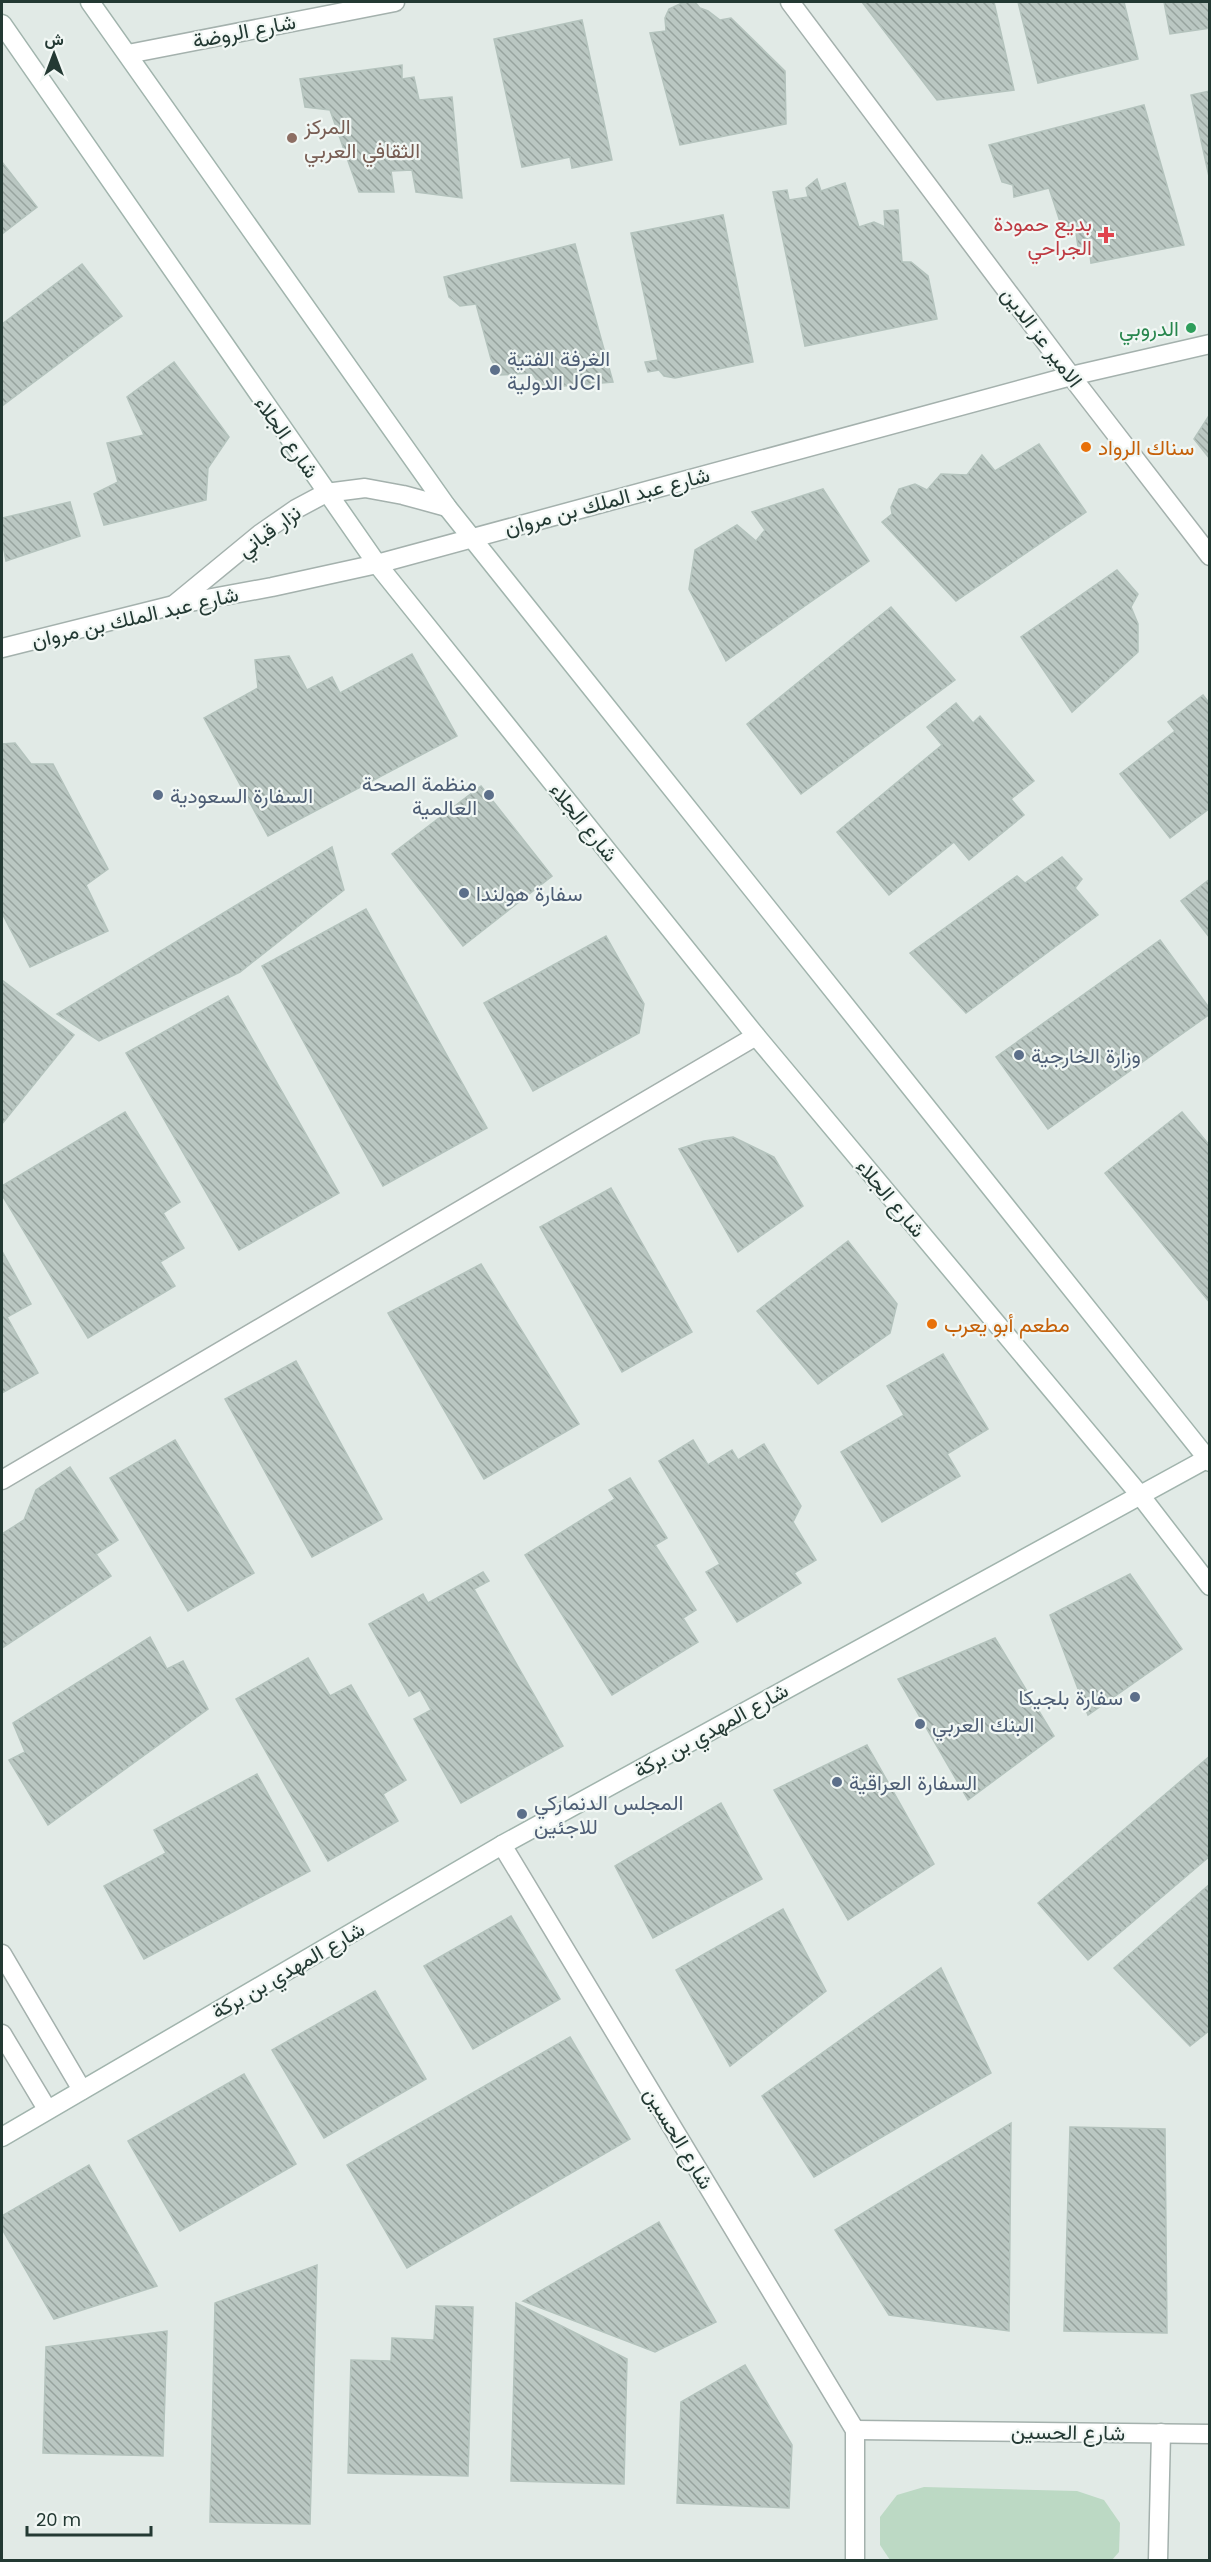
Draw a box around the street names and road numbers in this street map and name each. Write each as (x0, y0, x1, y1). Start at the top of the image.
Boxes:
street label: شارع الروضة (190, 7, 298, 55)
street label: الامير عز الدين (995, 281, 1089, 393)
street label: شارع الجلاء (248, 390, 326, 484)
street label: شارع عبد الملك بن مروان (501, 460, 713, 542)
street label: نزار قباني (231, 498, 309, 566)
street label: شارع عبد الملك بن مروان (29, 579, 241, 655)
street label: شارع الجلاء (543, 776, 625, 868)
street label: شارع الجلاء (850, 1153, 932, 1243)
street label: شارع المهدي بن بركة (629, 1676, 795, 1787)
street label: شارع المهدي بن بركة (206, 1914, 371, 2028)
street label: شارع الحسين (637, 2082, 721, 2194)
street label: شارع الحسين (1011, 2417, 1125, 2447)

